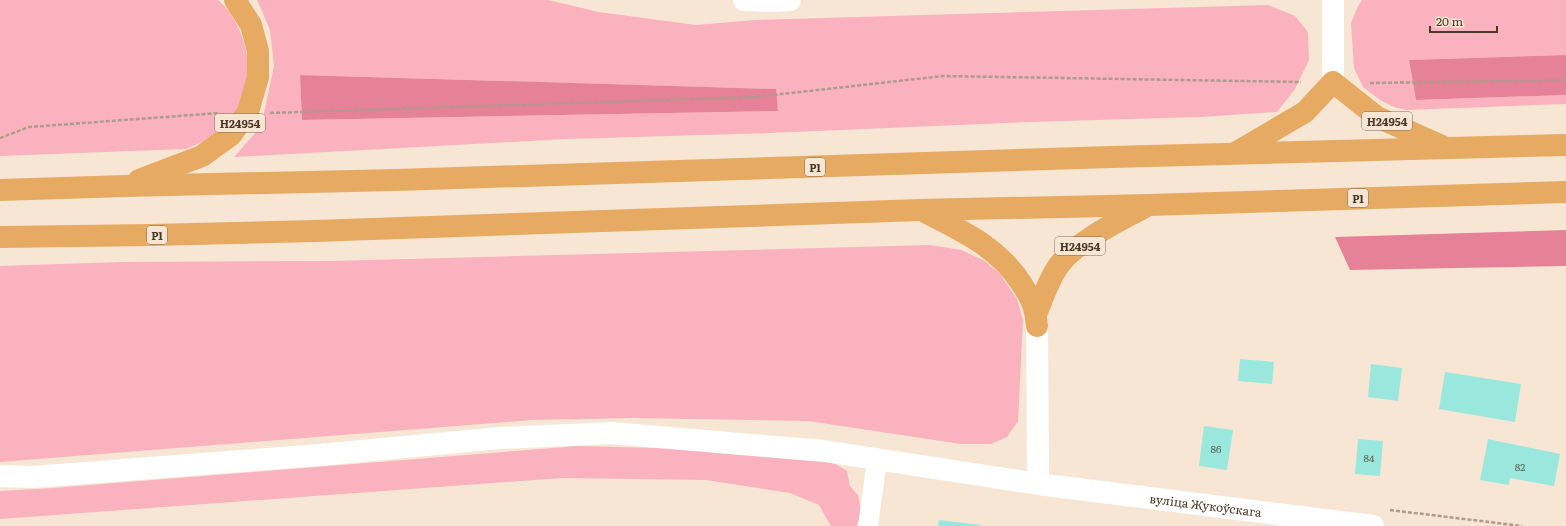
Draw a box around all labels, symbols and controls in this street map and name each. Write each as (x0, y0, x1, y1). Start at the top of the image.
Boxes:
scale bar (1430, 8, 1497, 34)
text: 20 m (1436, 12, 1463, 30)
road number: Н24954 (1362, 112, 1412, 130)
road number: Н24954 (215, 114, 265, 132)
road number: Р1 (805, 158, 825, 176)
road number: Р1 (1348, 189, 1368, 207)
road number: Р1 (147, 226, 167, 244)
road number: Н24954 (1055, 237, 1105, 255)
house number: 86 (1211, 441, 1222, 456)
house number: 84 (1363, 450, 1375, 465)
house number: 82 (1515, 459, 1525, 474)
street label: вуліца Жукоўскага (1149, 489, 1263, 521)

